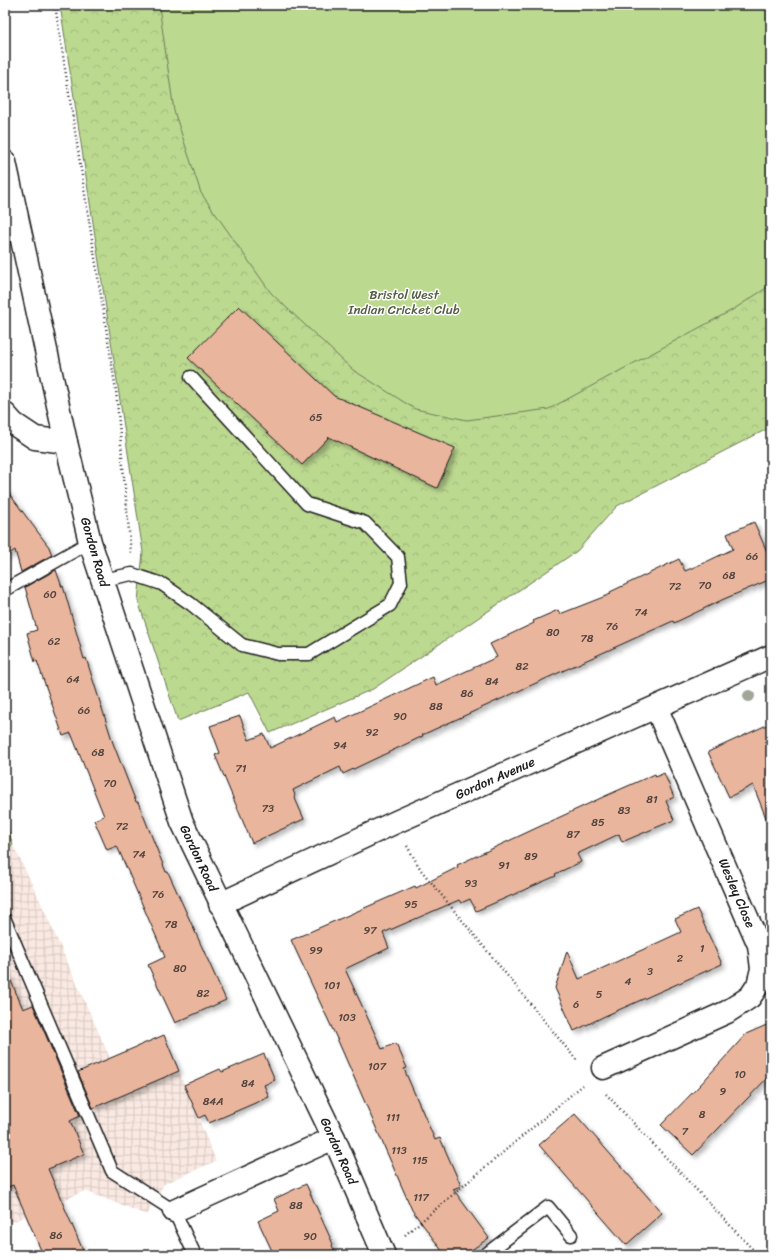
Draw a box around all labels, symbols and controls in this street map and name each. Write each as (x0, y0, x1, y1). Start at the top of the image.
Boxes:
park label: Bristol West Indian Cricket Club (347, 283, 460, 321)
house number: 65 (310, 408, 323, 427)
street label: Gordon Road (74, 514, 116, 591)
house number: 66 (746, 547, 758, 566)
house number: 68 (723, 566, 736, 585)
house number: 70 (698, 576, 712, 595)
house number: 72 (669, 577, 682, 596)
house number: 60 (43, 585, 57, 604)
house number: 74 (634, 603, 648, 622)
house number: 76 (606, 617, 618, 636)
house number: 80 (546, 623, 560, 642)
house number: 78 (581, 629, 594, 648)
house number: 62 (48, 632, 61, 651)
house number: 82 (516, 657, 529, 676)
house number: 64 (66, 670, 80, 689)
house number: 84 (485, 672, 499, 691)
house number: 86 (461, 684, 473, 703)
house number: 88 (429, 697, 443, 716)
house number: 66 (78, 701, 90, 720)
house number: 90 (393, 707, 407, 726)
house number: 92 (365, 723, 379, 742)
house number: 94 (333, 736, 347, 755)
house number: 68 (92, 743, 105, 762)
street label: Gordon Avenue (451, 750, 539, 806)
house number: 71 (236, 759, 247, 778)
house number: 70 (103, 774, 117, 793)
house number: 81 (646, 790, 658, 809)
house number: 73 (262, 799, 274, 818)
house number: 83 (618, 801, 630, 820)
house number: 85 (591, 813, 605, 832)
house number: 72 (116, 817, 129, 836)
street label: Gordon Road (173, 821, 225, 896)
house number: 87 (567, 825, 580, 844)
house number: 74 (132, 845, 146, 864)
house number: 89 (524, 847, 538, 866)
street label: Wesley Close (712, 854, 762, 932)
house number: 91 (498, 856, 510, 875)
house number: 93 (465, 874, 477, 893)
house number: 76 (152, 885, 164, 904)
house number: 95 (404, 895, 418, 914)
house number: 78 (165, 915, 178, 934)
house number: 97 (363, 921, 377, 940)
house number: 1 (700, 939, 705, 958)
house number: 99 (309, 941, 323, 960)
house number: 2 (677, 949, 684, 968)
house number: 80 (173, 959, 187, 978)
house number: 3 (647, 962, 653, 981)
house number: 4 (625, 972, 632, 991)
house number: 101 (324, 976, 340, 995)
house number: 82 (197, 984, 210, 1003)
house number: 5 (596, 985, 603, 1004)
house number: 6 (573, 995, 579, 1014)
house number: 103 (338, 1008, 356, 1027)
house number: 107 (368, 1057, 387, 1076)
house number: 10 (734, 1065, 746, 1084)
house number: 84 (241, 1074, 255, 1093)
house number: 9 (720, 1082, 727, 1101)
house number: 84A (203, 1092, 223, 1111)
house number: 8 (699, 1105, 706, 1124)
house number: 111 (386, 1108, 400, 1127)
street label: Gordon Road (314, 1114, 365, 1189)
house number: 7 (682, 1122, 689, 1141)
house number: 113 (391, 1141, 407, 1160)
house number: 115 (412, 1151, 428, 1170)
house number: 117 (413, 1188, 430, 1207)
house number: 88 (289, 1196, 303, 1215)
house number: 86 (50, 1226, 62, 1245)
house number: 90 (303, 1227, 317, 1246)

